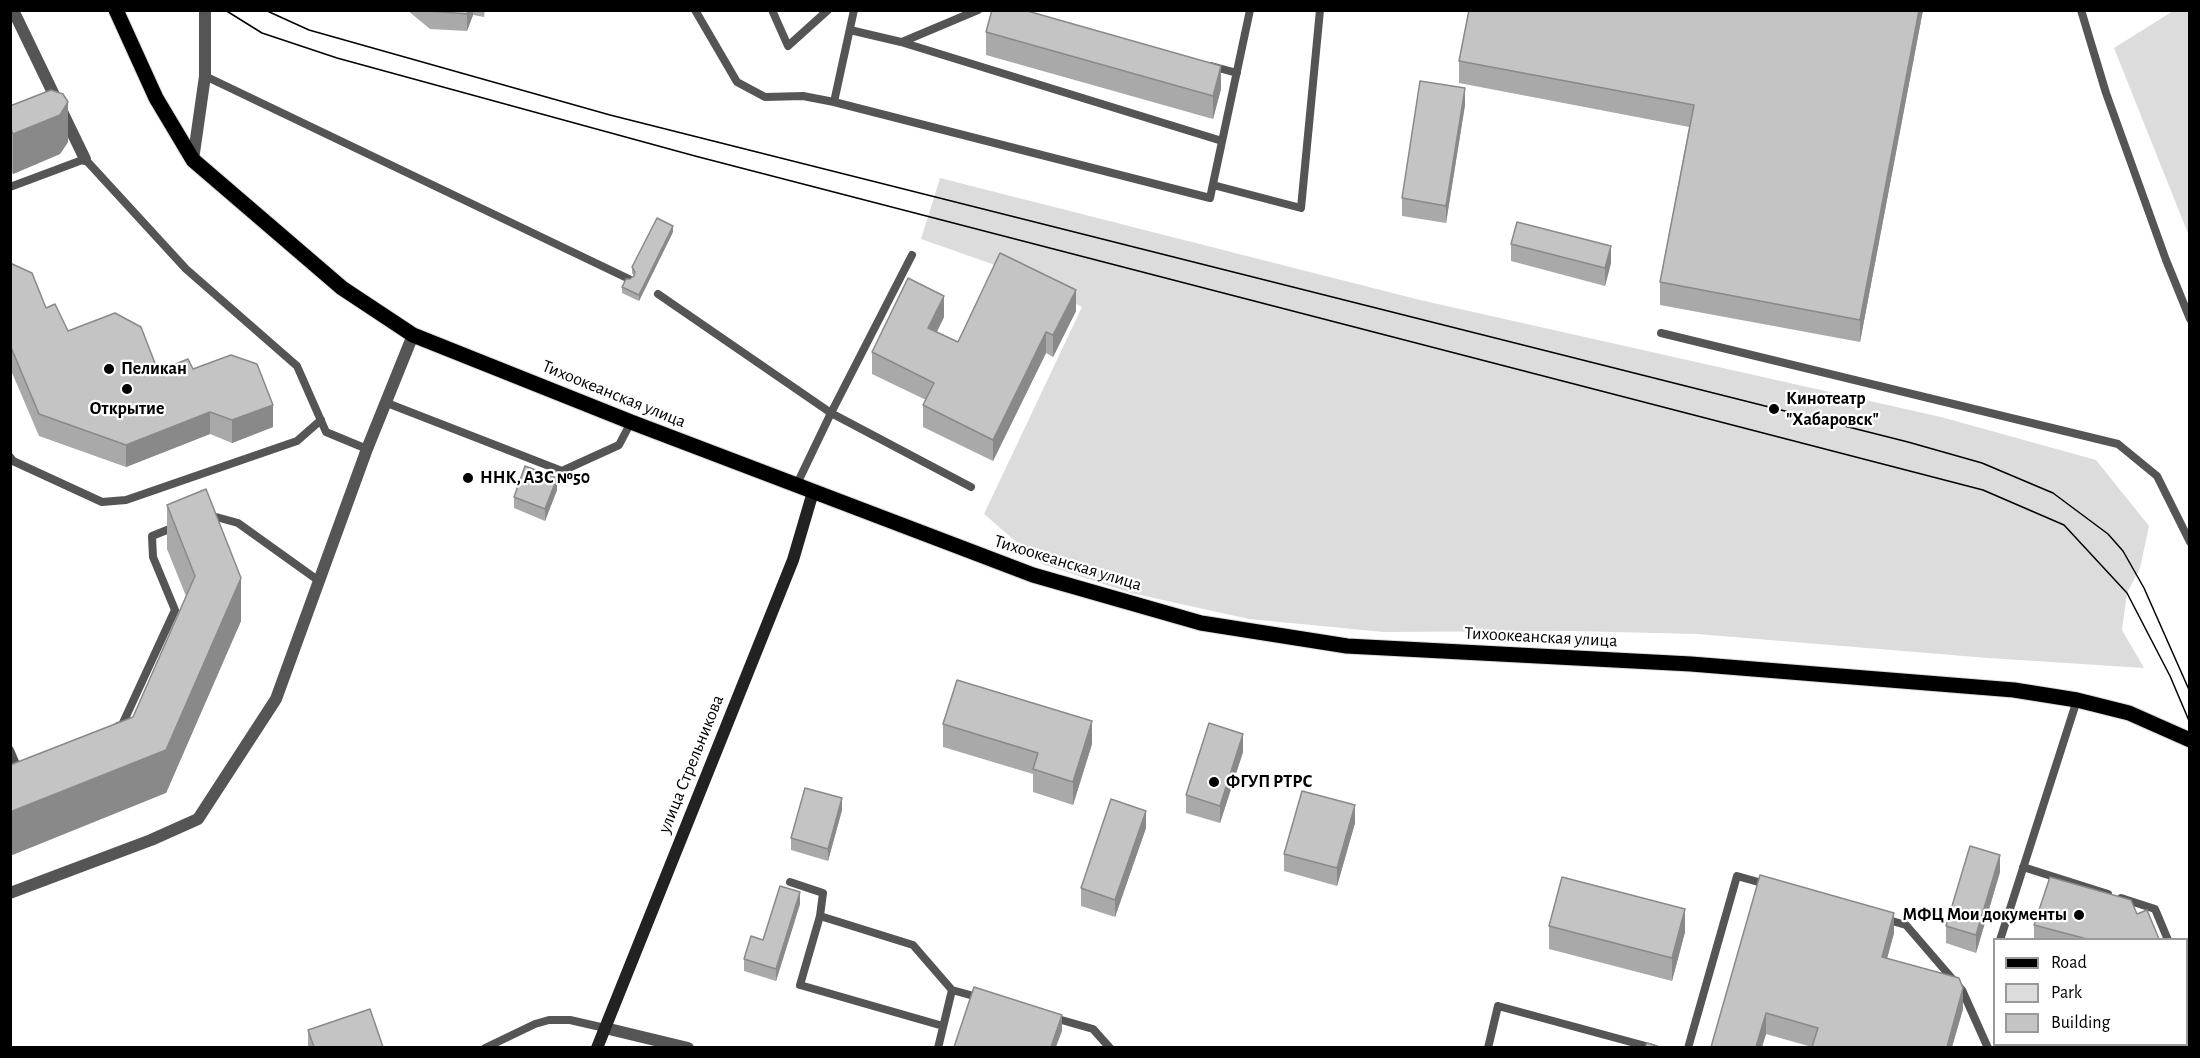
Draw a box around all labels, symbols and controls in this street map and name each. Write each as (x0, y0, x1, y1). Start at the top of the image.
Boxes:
street label: Тихоокеанская улица (539, 355, 689, 433)
place label: Пеликан (121, 358, 187, 380)
marker: Пеликан (102, 362, 116, 376)
marker: Открытие (120, 382, 134, 396)
place label: Кинотеатр "Хабаровск" (1786, 388, 1879, 430)
place label: Открытие (90, 398, 164, 420)
marker: Кинотеатр "Хабаровск" (1767, 402, 1781, 416)
place label: ННК, АЗС №50 (480, 467, 590, 489)
marker: ННК, АЗС №50 (461, 471, 475, 485)
street label: Тихоокеанская улица (992, 530, 1144, 596)
street label: Тихоокеанская улица (1464, 622, 1618, 652)
street label: улица Стрельникова (653, 692, 729, 836)
place label: ФГУП РТРС (1226, 771, 1312, 793)
marker: ФГУП РТРС (1207, 775, 1221, 789)
place label: МФЦ Мои документы (1902, 904, 2067, 926)
marker: МФЦ Мои документы (2072, 908, 2086, 922)
legend (1993, 938, 2188, 1046)
text: Road (2051, 954, 2087, 972)
text: Park (2051, 984, 2082, 1002)
text: Building (2051, 1014, 2110, 1032)

